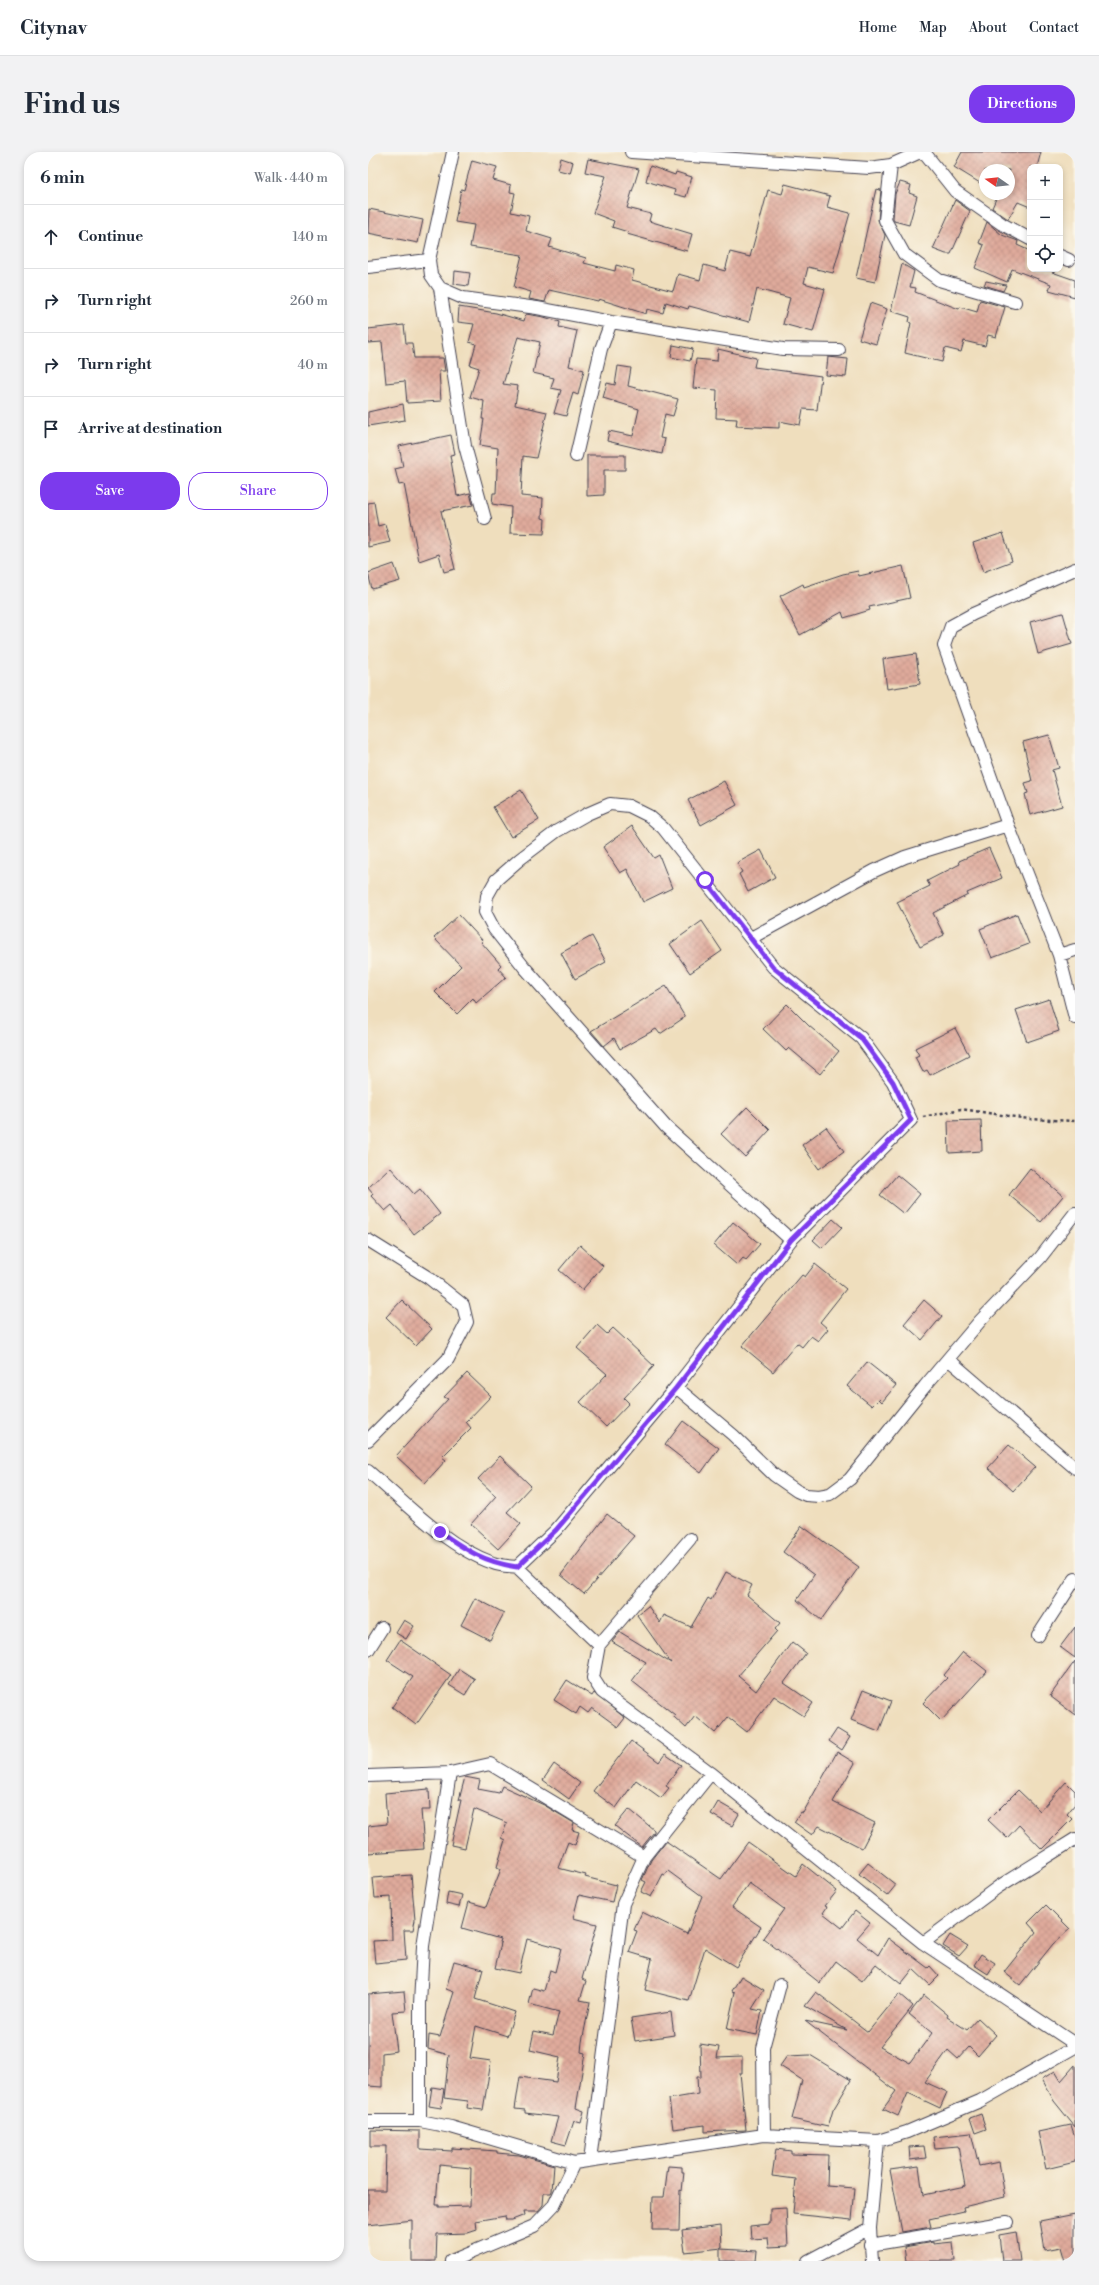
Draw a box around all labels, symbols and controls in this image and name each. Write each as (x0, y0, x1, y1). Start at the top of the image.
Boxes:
text: Citynav (20, 16, 87, 40)
text: Home (859, 19, 897, 37)
text: Map (919, 19, 947, 37)
text: About (969, 19, 1007, 37)
text: Contact (1029, 19, 1079, 37)
button: Directions (969, 85, 1075, 123)
text: Find us (24, 87, 120, 122)
north arrow (979, 164, 1015, 200)
map controls (1027, 164, 1063, 272)
button: + (1027, 164, 1063, 200)
text: 6 min (40, 167, 85, 189)
text: Walk · 440 m (254, 170, 328, 186)
button: − (1027, 200, 1063, 236)
icon: ahead (40, 226, 62, 248)
text: Continue (78, 227, 143, 246)
text: 140 m (292, 229, 328, 245)
button: locate (1027, 236, 1063, 272)
icon: right (40, 290, 62, 312)
text: Turn right (78, 291, 152, 310)
text: 260 m (290, 293, 328, 309)
icon: right (40, 354, 62, 376)
text: Turn right (78, 355, 152, 374)
text: 40 m (298, 357, 328, 373)
icon: arrive (40, 418, 62, 440)
text: Arrive at destination (78, 419, 222, 438)
button: Save (40, 472, 180, 510)
button: Share (188, 472, 328, 510)
route start (696, 871, 714, 889)
route end (431, 1523, 449, 1541)

